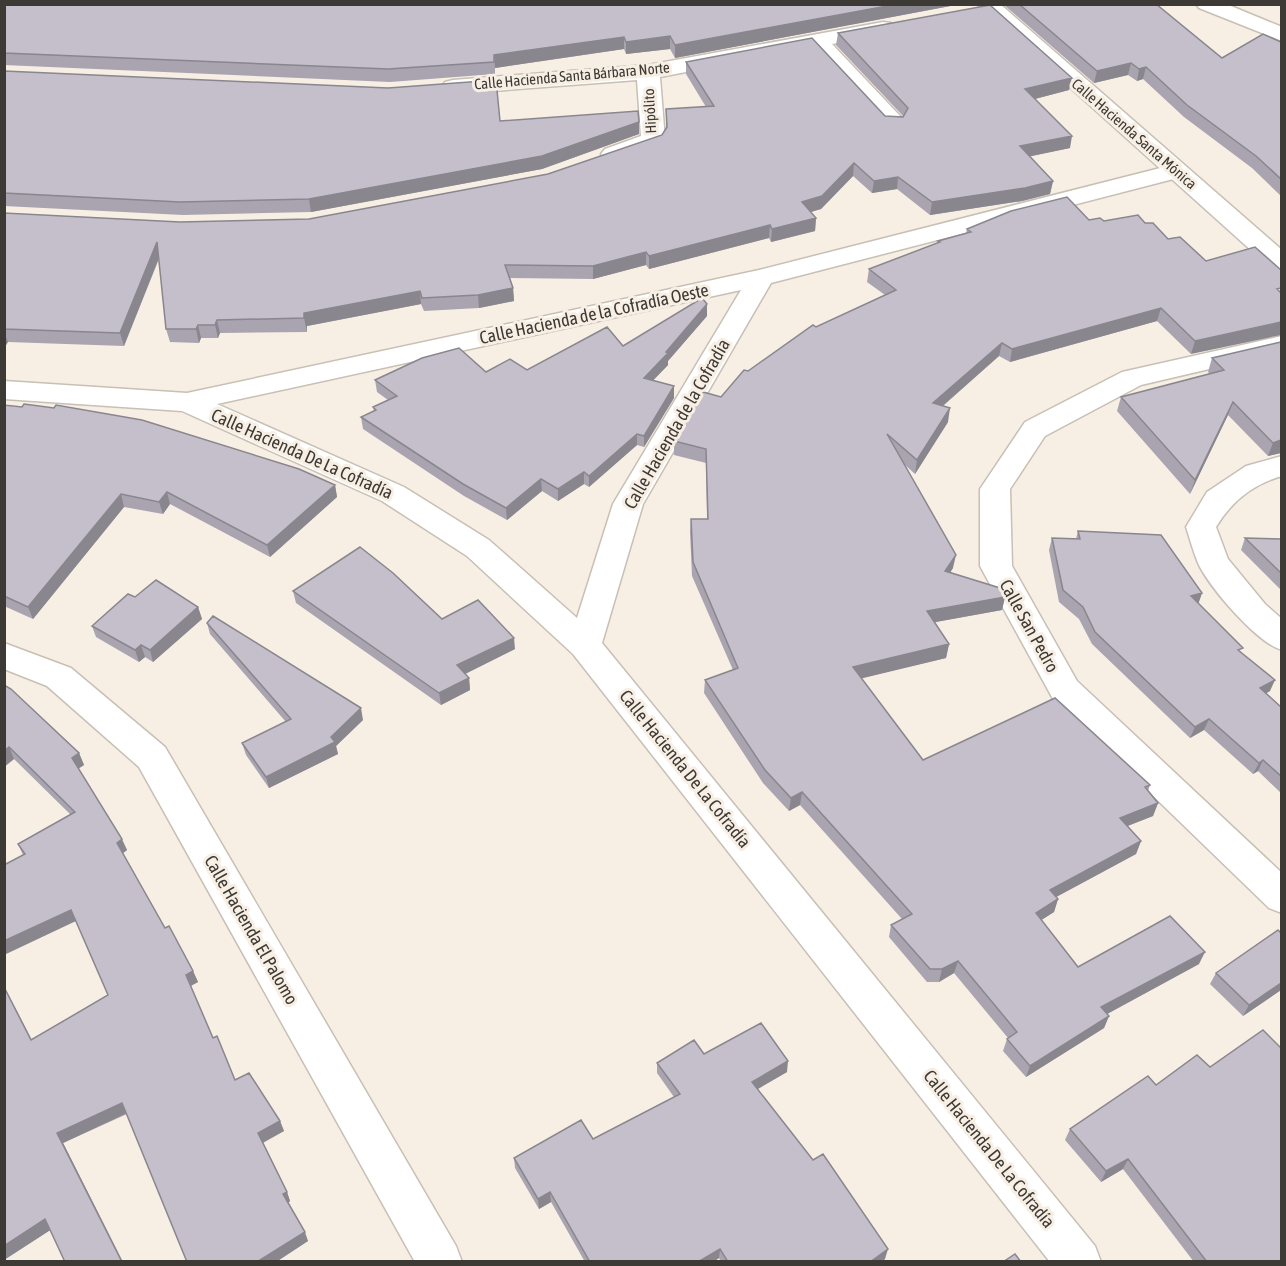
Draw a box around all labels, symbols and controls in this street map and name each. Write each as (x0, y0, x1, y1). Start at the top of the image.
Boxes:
street label: Calle Hacienda Santa Bárbara Norte (474, 58, 671, 93)
street label: Calle Hacienda Santa Mónica (1069, 75, 1200, 192)
street label: Hipólito (640, 88, 659, 134)
street label: Calle Hacienda de la Cofradía Oeste (477, 279, 710, 348)
street label: Calle Hacienda de la Cofradía (619, 335, 734, 513)
street label: Calle Hacienda De La Cofradía (208, 404, 396, 503)
street label: Calle San Pedro (995, 576, 1063, 676)
street label: Calle Hacienda De La Cofradía (615, 686, 755, 852)
street label: Calle Hacienda El Palomo (200, 852, 303, 1008)
street label: Calle Hacienda De La Cofradía (919, 1066, 1059, 1232)

